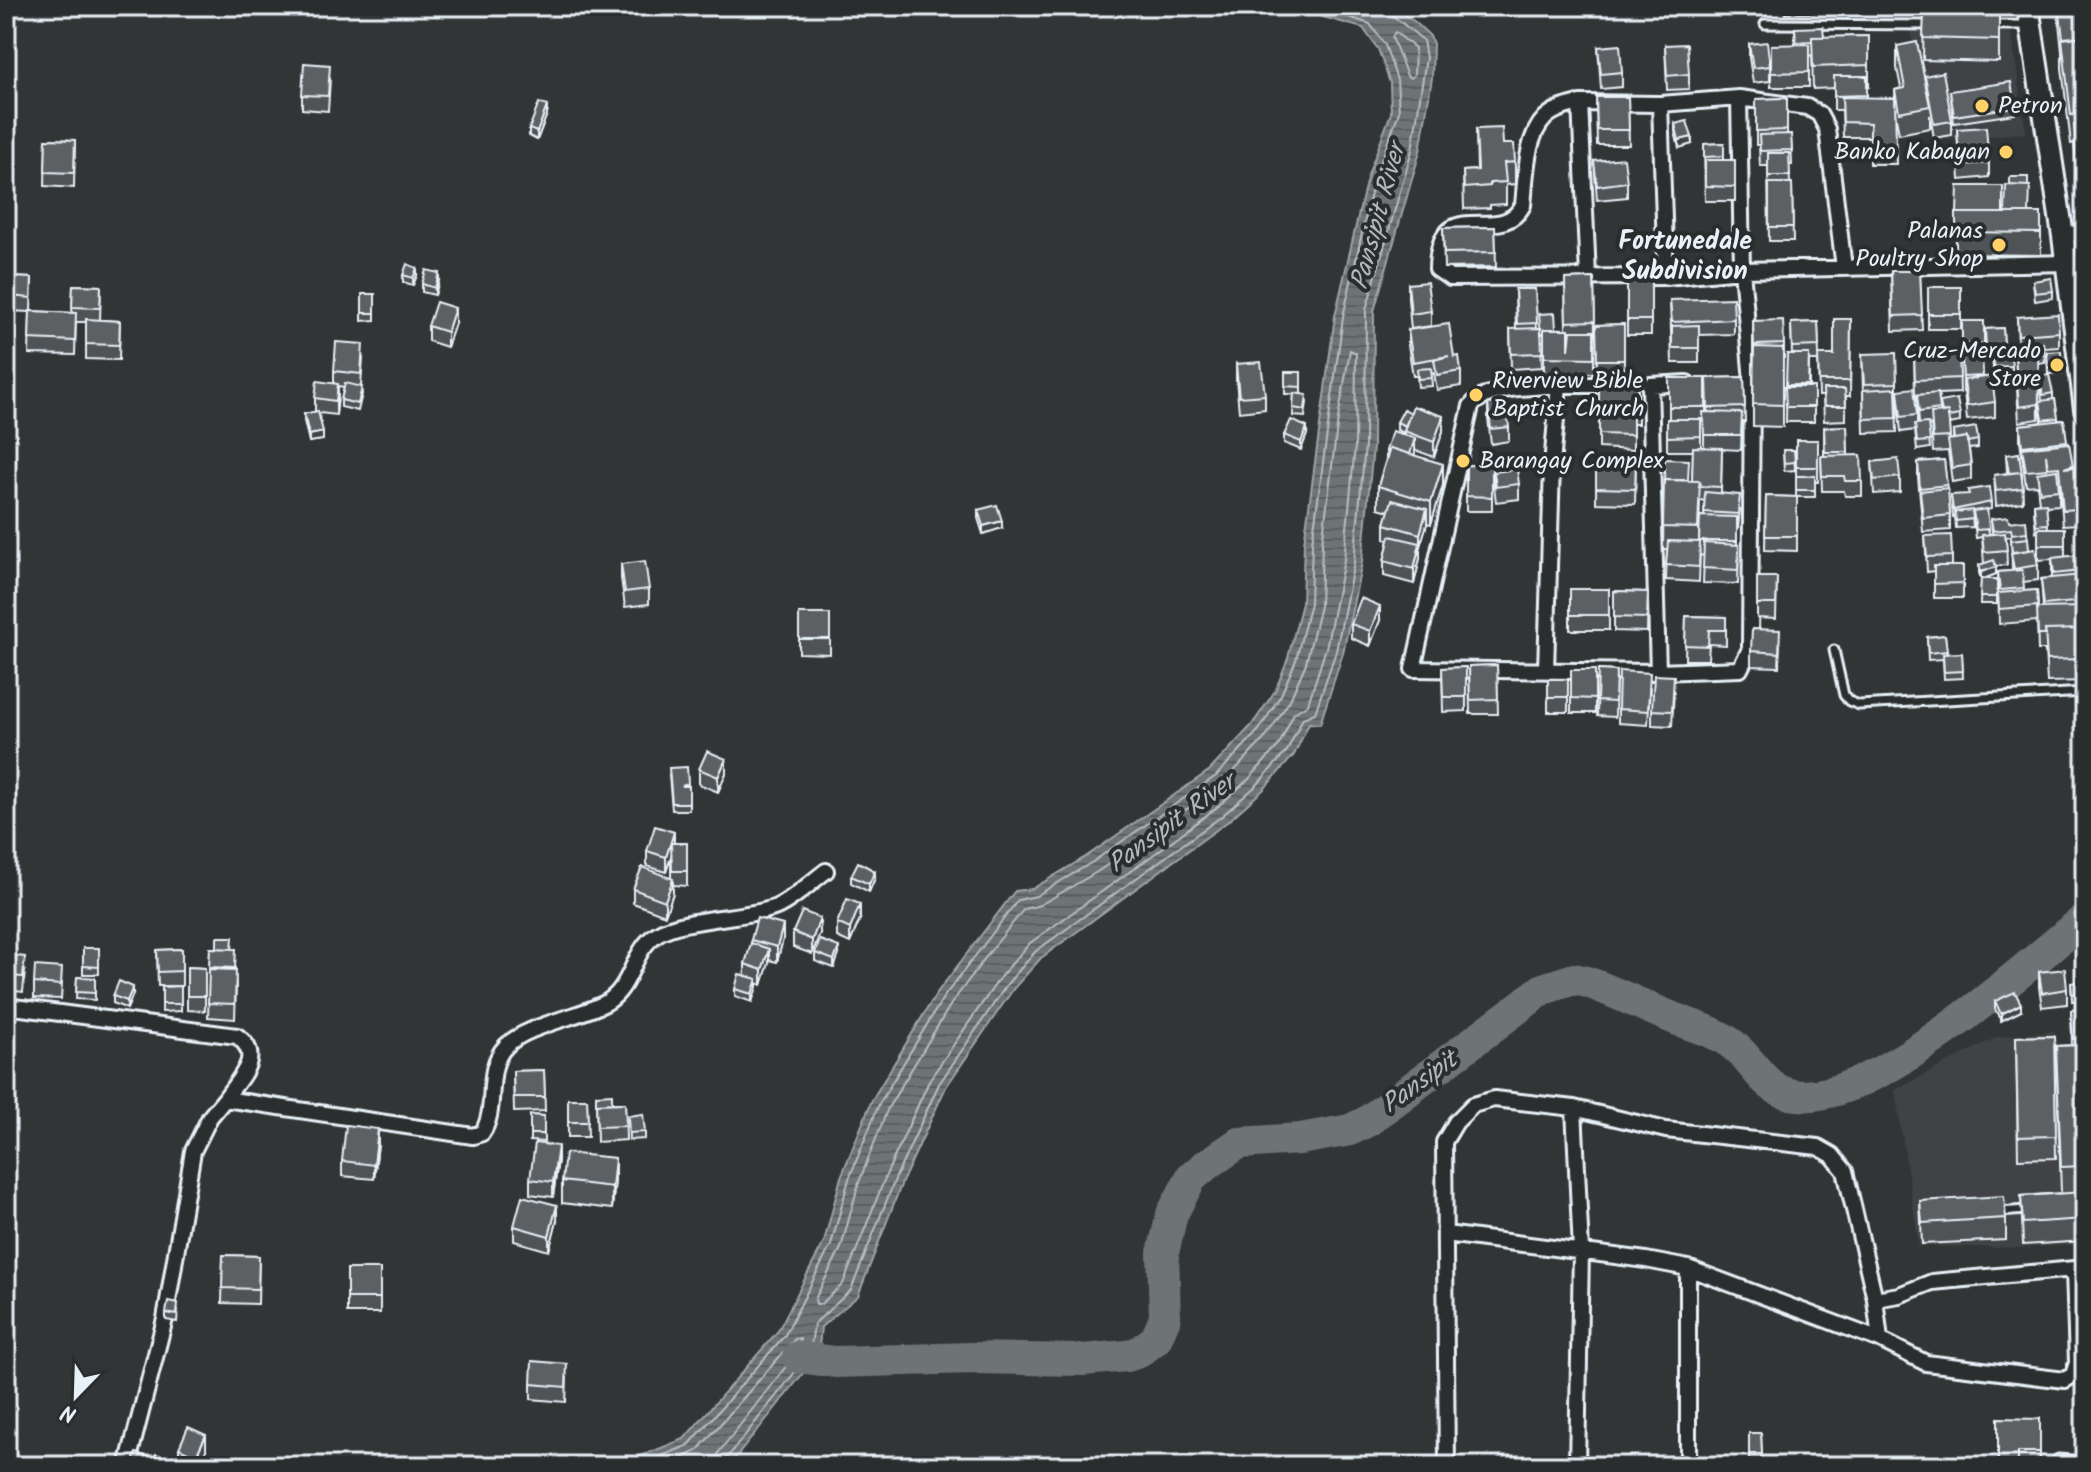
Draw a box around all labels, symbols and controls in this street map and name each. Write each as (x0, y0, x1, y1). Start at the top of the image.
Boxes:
place label: Petron (1998, 87, 2063, 126)
marker: Petron (1973, 97, 1991, 115)
place label: Banko Kabayan (1834, 133, 1990, 172)
water label: Pansipit River (1339, 134, 1420, 294)
marker: Banko Kabayan (1997, 143, 2015, 161)
place label: Palanas Poultry Shop (1856, 212, 1984, 279)
district label: Fortunedale Subdivision (1618, 221, 1752, 293)
marker: Palanas Poultry Shop (1990, 236, 2008, 254)
place label: Cruz-Mercado Store (1903, 332, 2041, 399)
marker: Cruz-Mercado Store (2048, 356, 2066, 374)
place label: Riverview Bible Baptist Church (1492, 362, 1644, 429)
marker: Riverview Bible Baptist Church (1467, 386, 1485, 404)
place label: Barangay Complex (1479, 442, 1665, 481)
marker: Barangay Complex (1454, 452, 1472, 470)
water label: Pansipit River (1099, 760, 1249, 885)
water label: Pansipit (1373, 1038, 1470, 1125)
north arrow (36, 1356, 116, 1436)
text: N (56, 1393, 82, 1431)

